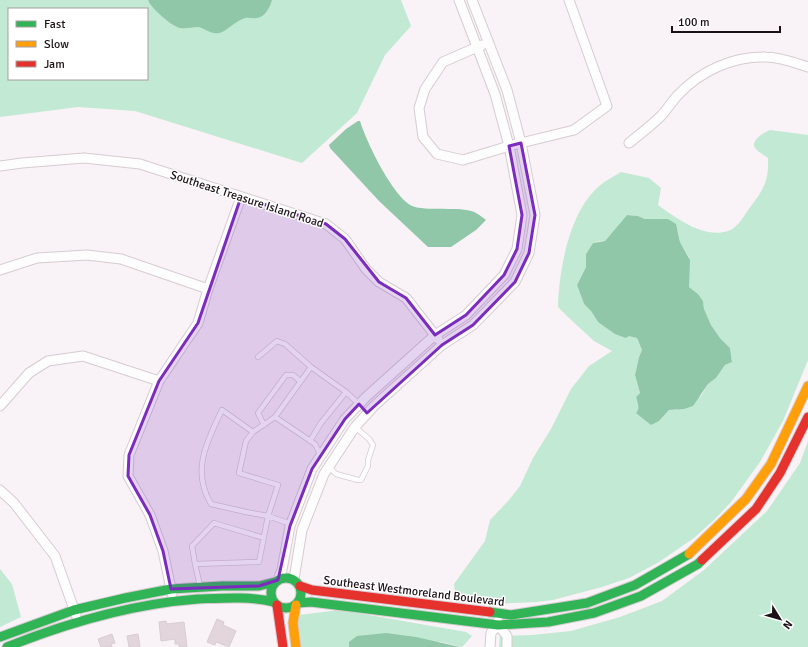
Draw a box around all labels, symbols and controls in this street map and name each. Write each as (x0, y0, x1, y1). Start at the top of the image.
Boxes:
legend (8, 8, 148, 80)
scale bar (672, 8, 780, 34)
text: 100 m (678, 15, 710, 30)
text: Fast (44, 17, 65, 32)
text: Slow (44, 37, 69, 52)
text: Jam (44, 57, 65, 72)
street label: Southeast Treasure Island Road (168, 168, 325, 231)
street label: Southeast Westmoreland Boulevard (323, 573, 505, 610)
north arrow (760, 599, 800, 639)
text: N (780, 618, 795, 632)

